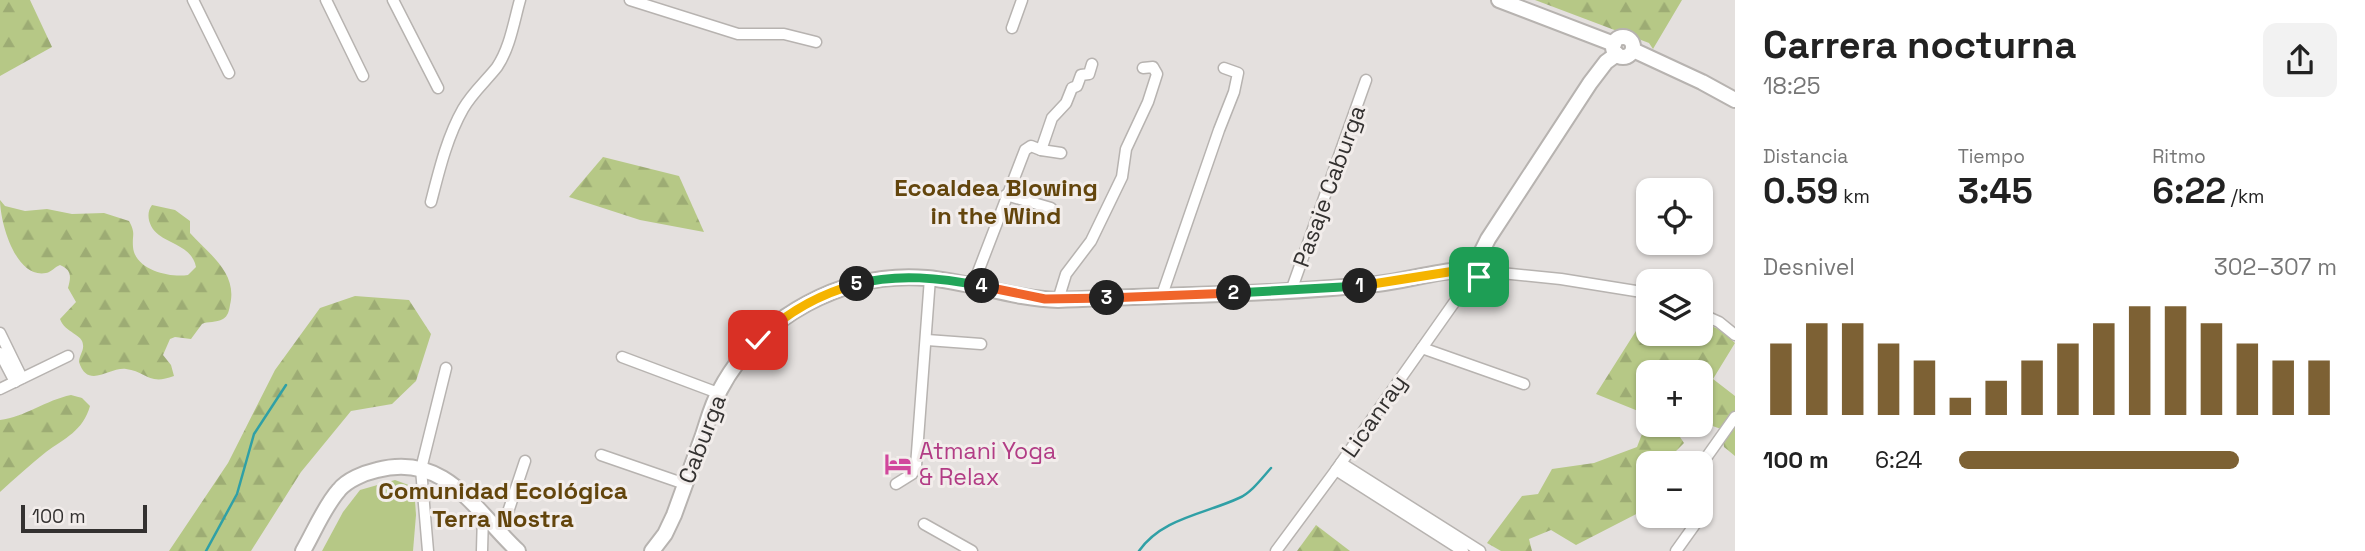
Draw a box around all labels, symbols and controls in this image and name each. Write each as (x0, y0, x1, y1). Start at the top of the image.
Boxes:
text: Carrera nocturna (1763, 21, 2076, 69)
button: share (2263, 23, 2337, 97)
text: 18:25 (1763, 71, 1820, 101)
street label: Pasaje Caburga (1286, 101, 1372, 271)
text: Distancia (1763, 144, 1848, 169)
text: Tiempo (1958, 144, 2025, 169)
text: Ritmo (2152, 144, 2206, 169)
text: 0.59 (1763, 169, 1838, 213)
text: 3:45 (1958, 169, 2033, 213)
text: 6:22 (2152, 169, 2226, 213)
district label: Ecoaldea Blowing in the Wind (894, 172, 1098, 231)
map controls (1636, 178, 1713, 528)
button: locate (1636, 178, 1713, 255)
text: km (1838, 184, 1870, 209)
text: /km (2226, 184, 2264, 209)
pin (1449, 247, 1509, 307)
text: Desnivel (1763, 252, 1855, 282)
text: 302–307 m (2214, 252, 2337, 282)
icon: arrive (1460, 258, 1498, 296)
pin: 5 (840, 266, 874, 302)
pin: 4 (964, 268, 1000, 304)
pin: 1 (1342, 268, 1378, 304)
button: layers (1636, 269, 1713, 346)
text: 5 (851, 271, 862, 296)
text: 4 (975, 273, 988, 298)
text: 1 (1355, 273, 1364, 298)
pin: 2 (1216, 276, 1252, 310)
pin: 3 (1090, 280, 1124, 316)
text: 2 (1228, 280, 1239, 305)
text: 3 (1101, 285, 1112, 310)
pin (728, 310, 788, 370)
icon: check (739, 321, 777, 359)
button: + (1636, 360, 1713, 437)
street label: Licanray (1335, 369, 1413, 463)
street label: Caburga (671, 390, 733, 488)
place label: Atmani Yoga & Relax (919, 436, 1056, 492)
text: 100 m (1763, 445, 1829, 475)
text: 6:24 (1875, 445, 1922, 475)
hotel icon: Atmani Yoga & Relax (883, 449, 913, 479)
button: − (1636, 451, 1713, 528)
district label: Comunidad Ecológica Terra Nostra (378, 475, 628, 534)
scale bar (21, 502, 147, 534)
text: 100 m (32, 504, 86, 529)

